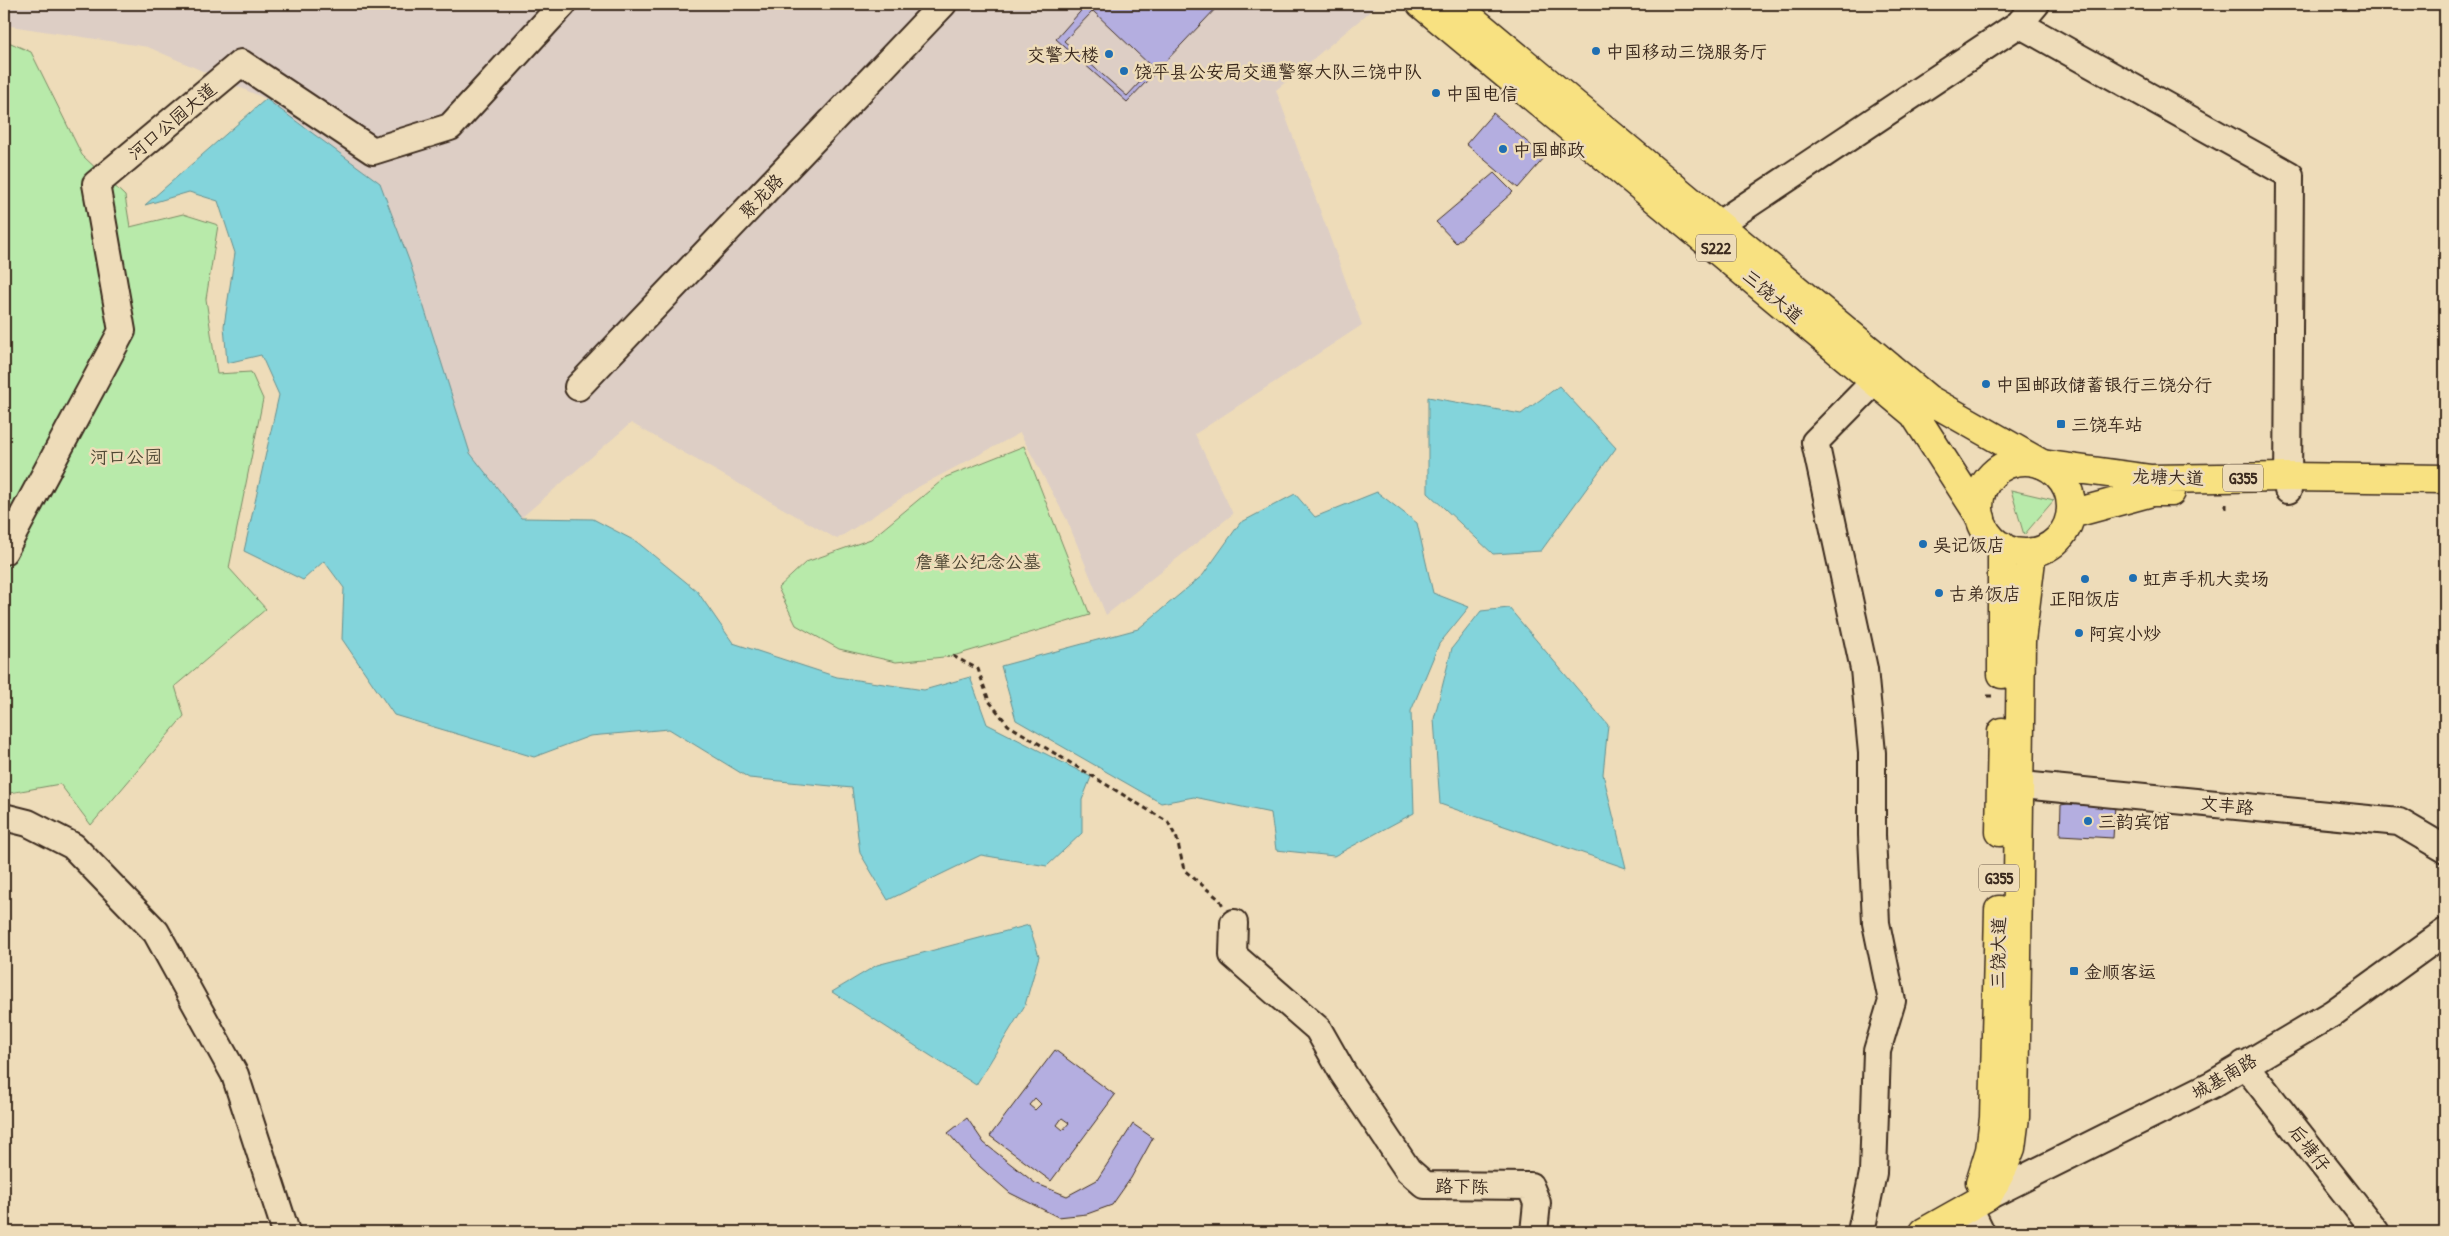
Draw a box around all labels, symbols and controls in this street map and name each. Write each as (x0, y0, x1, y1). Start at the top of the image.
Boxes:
place label: 中国移动三饶服务厅 (1606, 39, 1768, 64)
place label: 交警大楼 (1027, 42, 1099, 67)
marker: 中国移动三饶服务厅 (1590, 45, 1602, 57)
marker: 交警大楼 (1103, 48, 1115, 60)
place label: 饶平县公安局交通警察大队三饶中队 (1134, 59, 1422, 84)
marker: 饶平县公安局交通警察大队三饶中队 (1118, 65, 1130, 77)
street label: 河口公园大道 (123, 77, 221, 165)
place label: 中国电信 (1446, 81, 1518, 106)
marker: 中国电信 (1430, 87, 1442, 99)
place label: 中国邮政 (1513, 137, 1585, 162)
marker: 中国邮政 (1497, 143, 1509, 155)
street label: 聚龙路 (733, 168, 789, 224)
road number: S222 (1696, 234, 1736, 262)
street label: 三饶大道 (1737, 263, 1809, 329)
place label: 中国邮政储蓄银行三饶分行 (1996, 372, 2212, 397)
marker: 中国邮政储蓄银行三饶分行 (1980, 378, 1992, 390)
place label: 三饶车站 (2071, 412, 2143, 437)
marker: 三饶车站 (2055, 418, 2067, 430)
park label: 河口公园 (90, 444, 162, 469)
street label: 龙塘大道 (2132, 463, 2204, 491)
road number: G355 (2223, 464, 2263, 492)
place label: 吴记饭店 (1933, 532, 2005, 557)
marker: 吴记饭店 (1917, 538, 1929, 550)
park label: 詹肇公纪念公墓 (915, 549, 1041, 574)
place label: 虹声手机大卖场 (2143, 566, 2269, 591)
marker: 虹声手机大卖场 (2127, 572, 2139, 584)
marker: 正阳饭店 (2079, 573, 2091, 585)
place label: 古弟饭店 (1949, 581, 2021, 606)
place label: 正阳饭店 (2049, 586, 2121, 611)
marker: 古弟饭店 (1933, 587, 1945, 599)
place label: 阿宾小炒 (2089, 621, 2161, 646)
marker: 阿宾小炒 (2073, 627, 2085, 639)
street label: 文丰路 (2199, 790, 2255, 820)
place label: 三韵宾馆 (2098, 809, 2170, 834)
marker: 三韵宾馆 (2082, 815, 2094, 827)
road number: G355 (1979, 864, 2019, 891)
street label: 三饶大道 (1985, 917, 2011, 989)
place label: 金顺客运 (2084, 959, 2156, 984)
marker: 金顺客运 (2068, 965, 2080, 977)
street label: 城基南路 (2187, 1047, 2261, 1105)
street label: 后塘仔 (2284, 1119, 2336, 1177)
street label: 路下陈 (1435, 1173, 1489, 1199)

